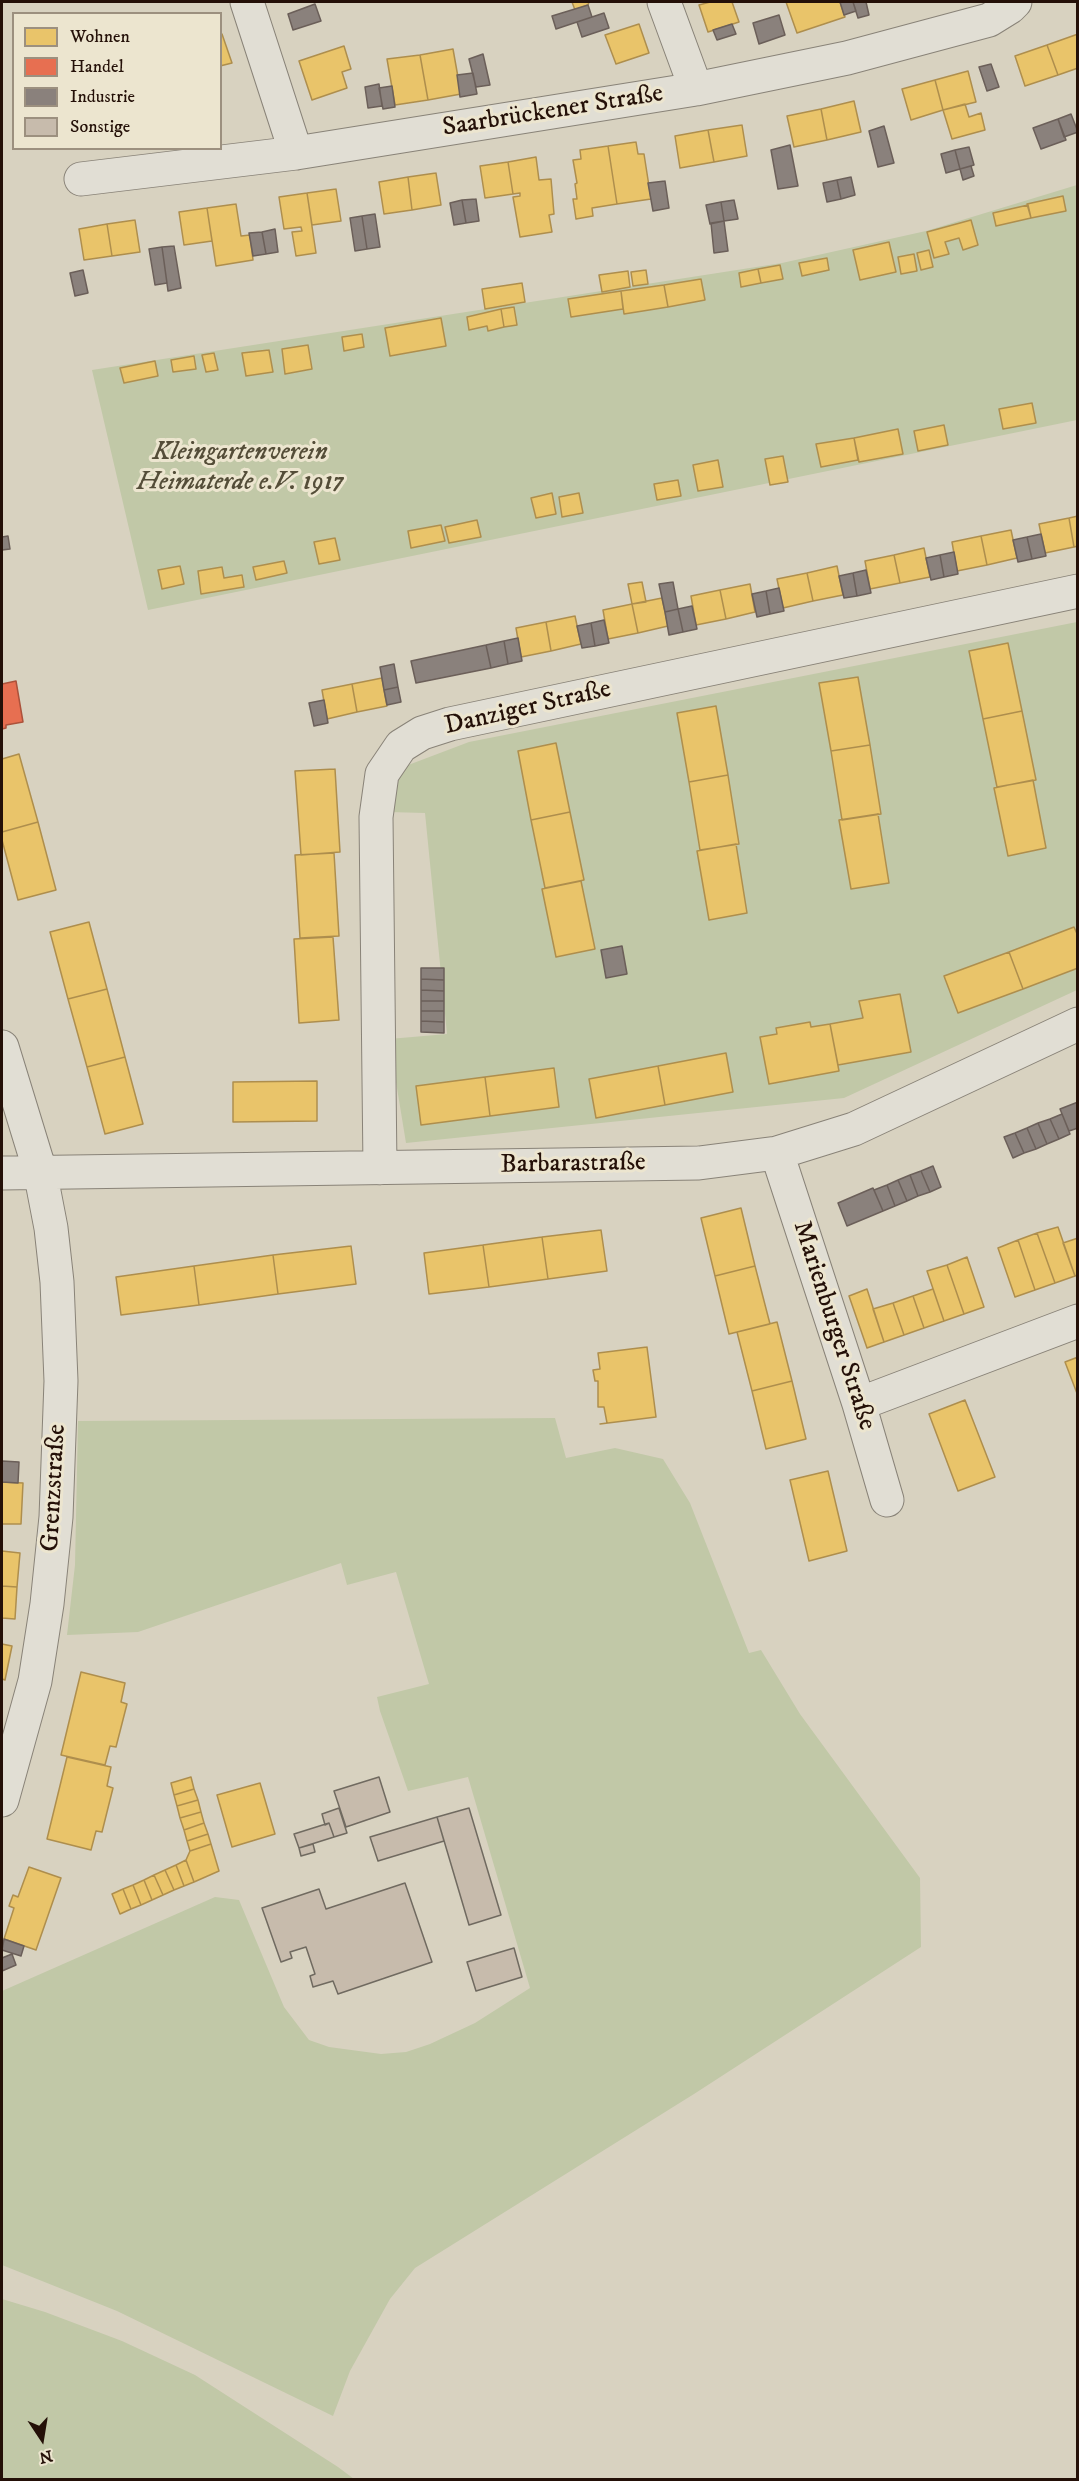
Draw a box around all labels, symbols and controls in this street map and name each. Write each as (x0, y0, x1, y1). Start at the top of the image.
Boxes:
legend (12, 12, 222, 150)
text: Wohnen (70, 26, 130, 48)
text: Handel (70, 56, 124, 78)
street label: Saarbrückener Straße (440, 79, 666, 145)
text: Industrie (70, 86, 135, 108)
text: Sonstige (70, 116, 130, 138)
park label: Kleingartenverein Heimaterde e.V. 1917 (136, 438, 344, 500)
street label: Danziger Straße (442, 675, 614, 743)
street label: Barbarastraße (500, 1148, 646, 1182)
street label: Marienburger Straße (785, 1218, 881, 1434)
street label: Grenzstraße (36, 1423, 74, 1553)
north arrow (12, 2409, 72, 2469)
text: N (37, 2445, 54, 2468)

